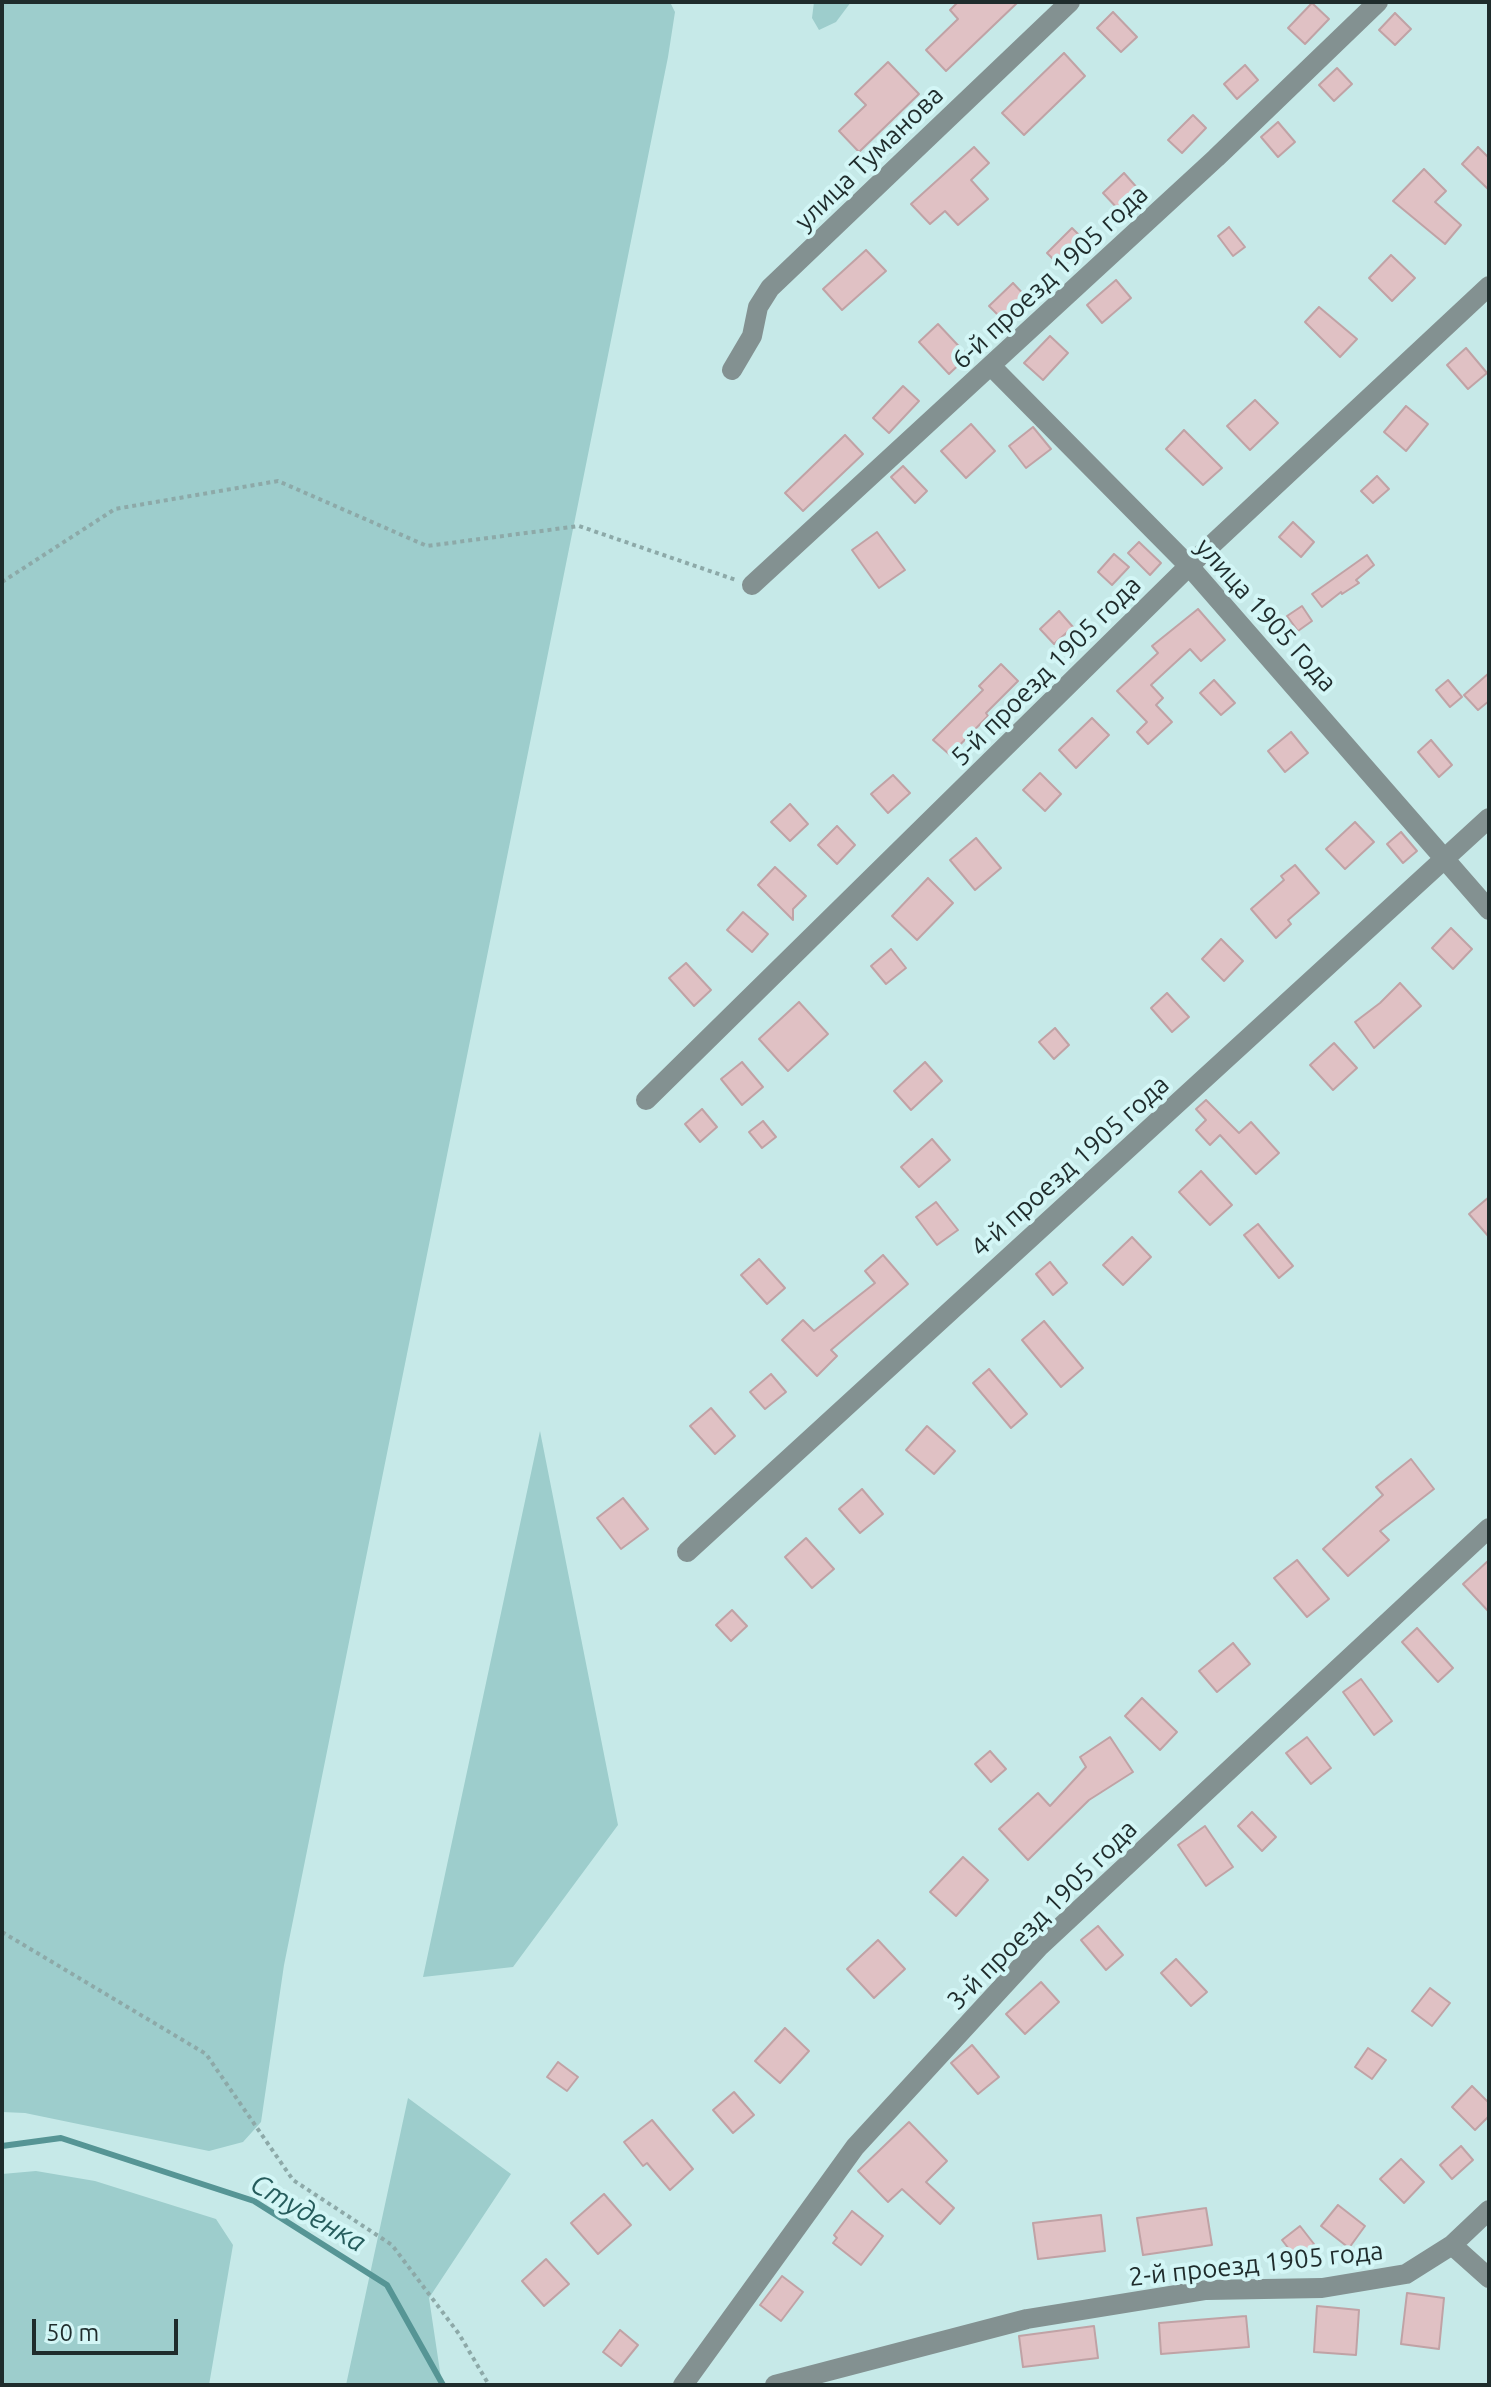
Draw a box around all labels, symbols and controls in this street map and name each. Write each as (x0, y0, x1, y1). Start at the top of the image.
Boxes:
street label: улица Туманова (788, 79, 950, 237)
street label: 6-й проезд 1905 года (946, 178, 1154, 376)
street label: улица 1905 Года (1189, 532, 1343, 698)
street label: 5-й проезд 1905 года (945, 570, 1147, 772)
street label: 4-й проезд 1905 года (965, 1069, 1175, 1263)
street label: 3-й проезд 1905 года (941, 1814, 1143, 2016)
water label: Студенка (244, 2167, 372, 2259)
street label: 2-й проезд 1905 года (1127, 2235, 1385, 2293)
scale bar (36, 2303, 182, 2353)
text: 50 m (46, 2319, 99, 2346)

